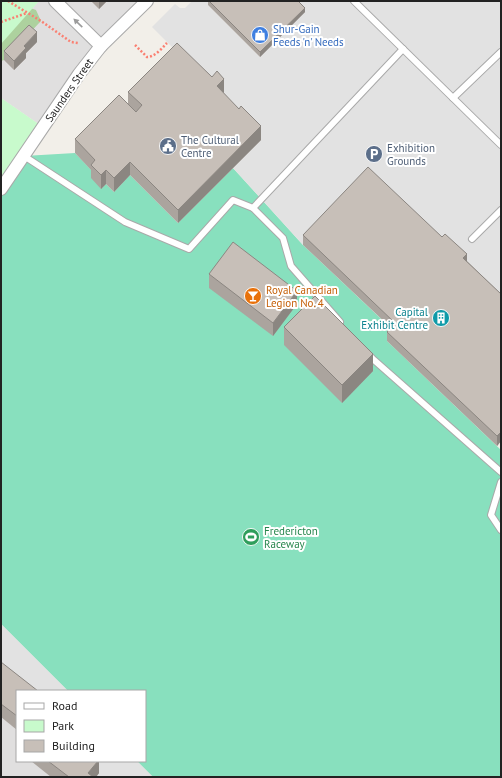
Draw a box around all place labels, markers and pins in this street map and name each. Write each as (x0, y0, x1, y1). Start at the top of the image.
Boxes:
place label: Shur-Gain Feeds 'n' Needs (273, 22, 344, 49)
shop icon: Shur-Gain Feeds 'n' Needs (250, 25, 270, 45)
place label: The Cultural Centre (181, 133, 240, 160)
public building icon: The Cultural Centre (158, 136, 178, 156)
place label: Exhibition Grounds (387, 141, 435, 168)
parking icon: Exhibition Grounds (364, 144, 384, 164)
place label: Royal Canadian Legion No. 4 (266, 283, 338, 310)
bar icon: Royal Canadian Legion No. 4 (243, 286, 263, 306)
place label: Capital Exhibit Centre (361, 305, 429, 332)
building icon: Capital Exhibit Centre (431, 308, 451, 328)
place label: Fredericton Raceway (264, 524, 318, 551)
sports icon: Fredericton Raceway (241, 527, 261, 547)

